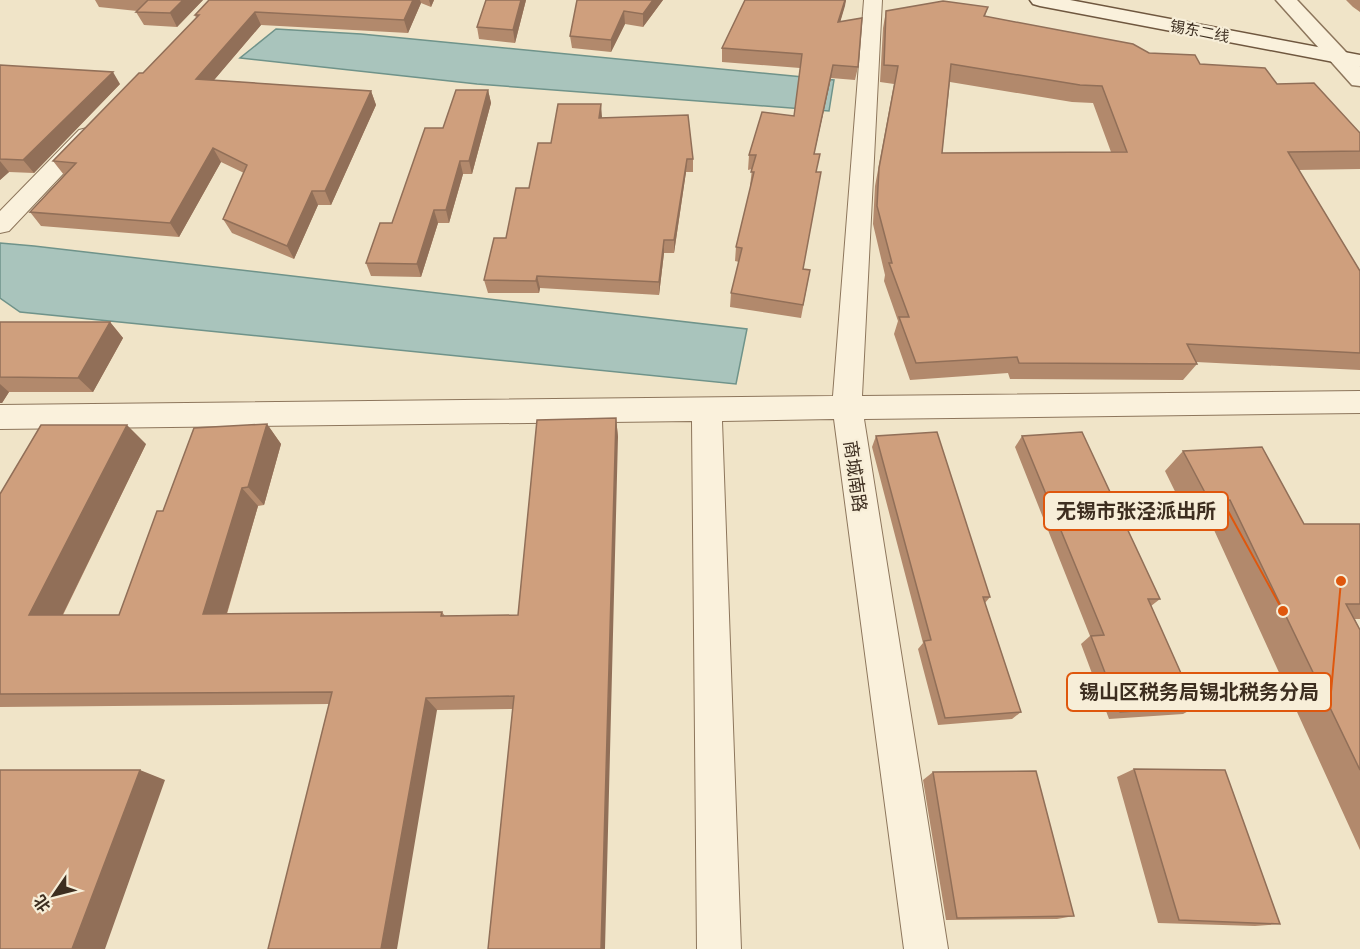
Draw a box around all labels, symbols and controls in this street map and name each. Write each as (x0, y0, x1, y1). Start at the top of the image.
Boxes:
street label: 锡东二线 (1169, 14, 1231, 46)
street label: 商城南路 (839, 439, 875, 513)
callout: 无锡市张泾派出所 (1044, 492, 1228, 530)
text: 无锡市张泾派出所 (1056, 495, 1216, 524)
callout: 锡山区税务局锡北税务分局 (1067, 673, 1331, 711)
text: 锡山区税务局锡北税务分局 (1079, 676, 1319, 705)
north arrow (24, 865, 84, 925)
text: 北 (26, 891, 55, 918)

